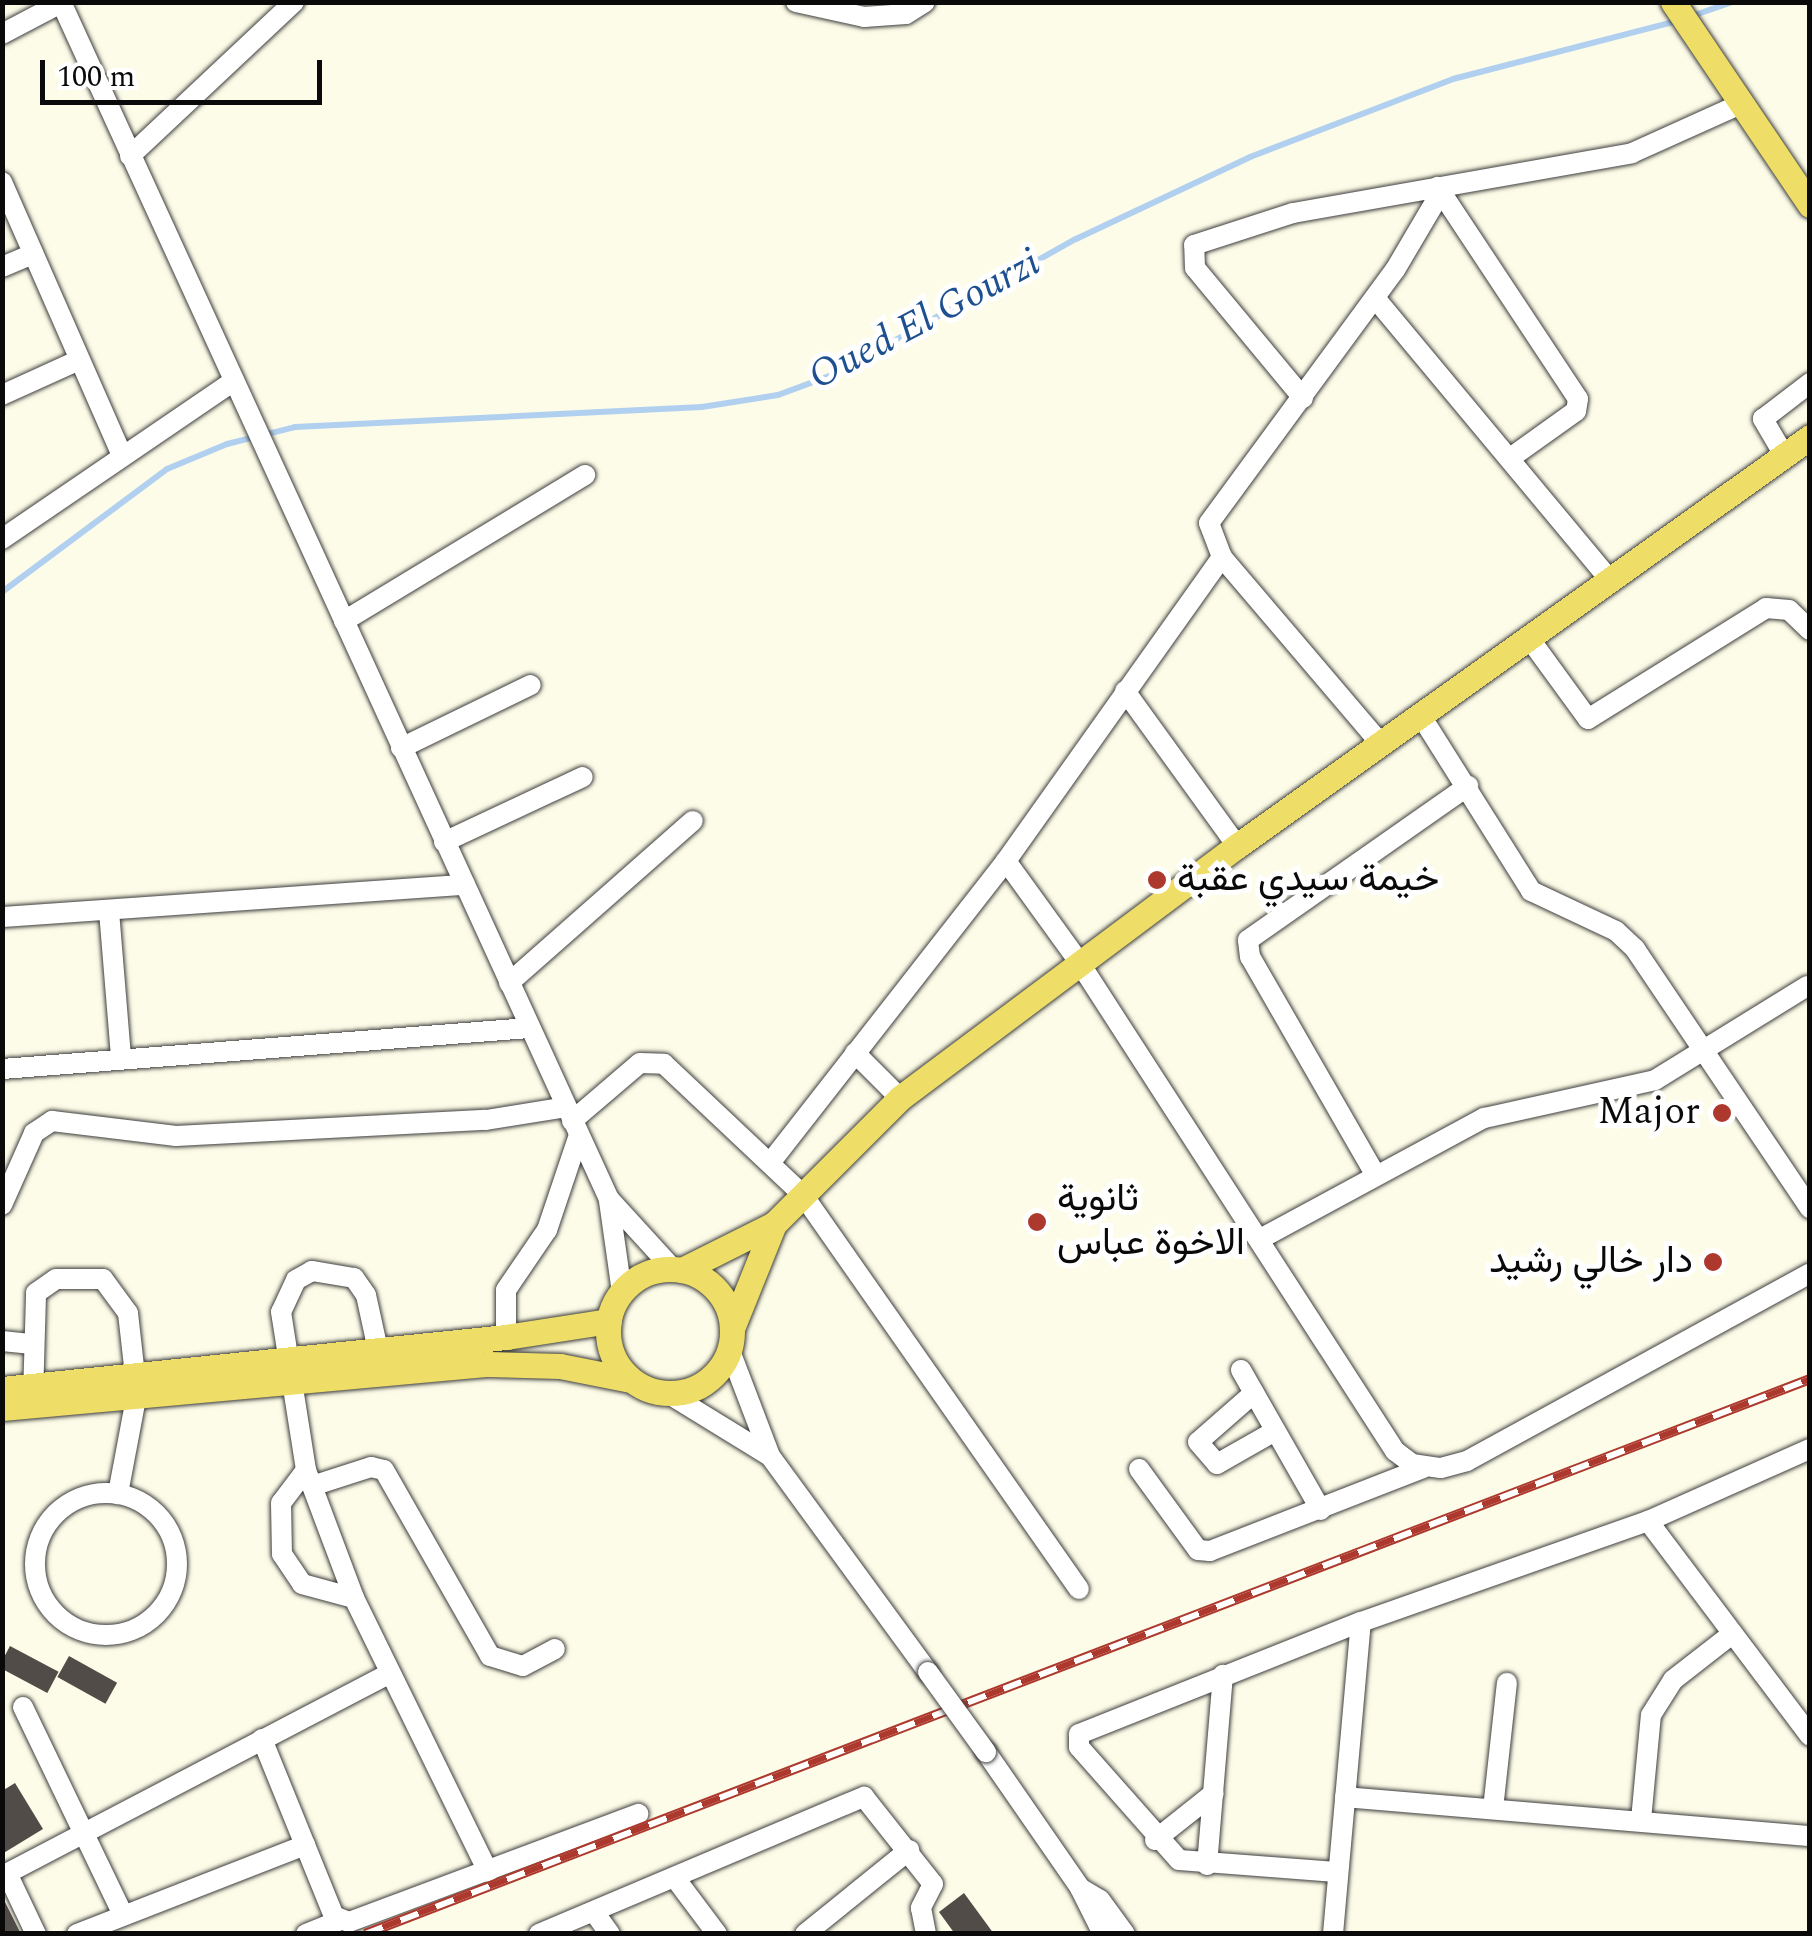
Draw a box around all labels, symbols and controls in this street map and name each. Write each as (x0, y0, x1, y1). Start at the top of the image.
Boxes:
scale bar (45, 40, 328, 102)
text: 100 m (57, 54, 135, 100)
water label: Oued El Gourzi (801, 239, 1049, 401)
place label: خيمة سيدي عقبة (1177, 857, 1439, 903)
marker: خيمة سيدي عقبة (1146, 869, 1168, 891)
place label: Major (1597, 1090, 1700, 1136)
marker: Major (1709, 1100, 1735, 1126)
place label: ثانوية الاخوة عباس (1057, 1177, 1245, 1266)
marker: ثانوية الاخوة عباس (1026, 1211, 1048, 1233)
place label: دار خالي رشيد (1489, 1239, 1693, 1285)
marker: دار خالي رشيد (1702, 1251, 1724, 1273)

